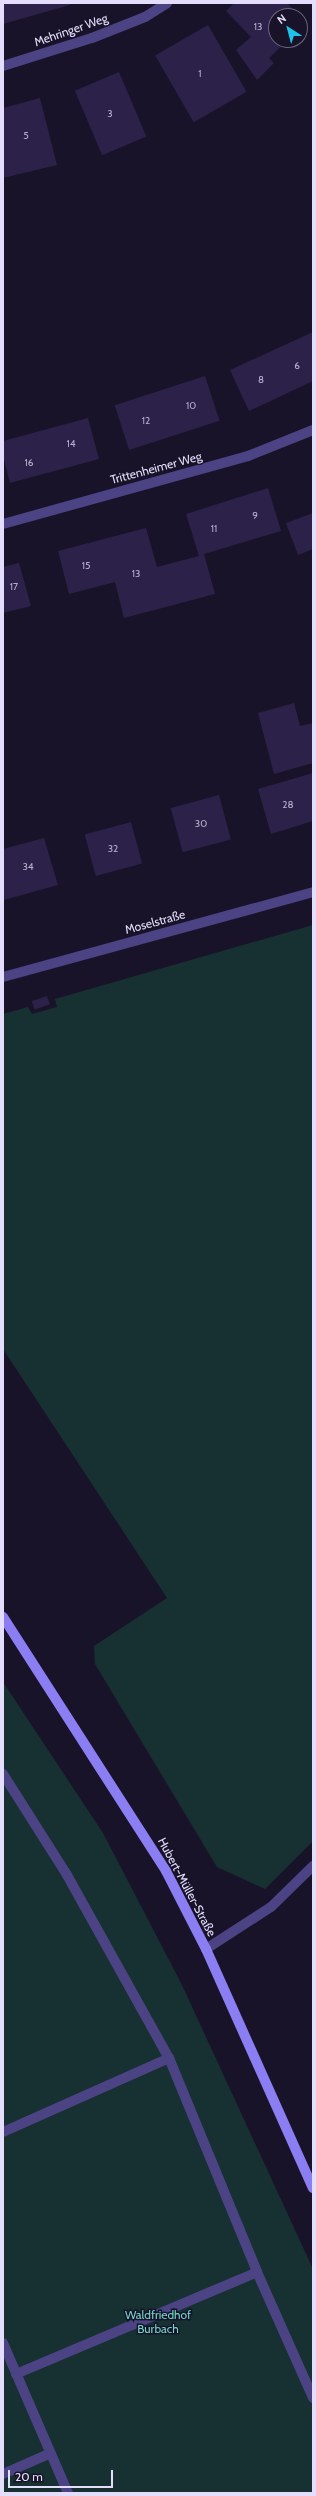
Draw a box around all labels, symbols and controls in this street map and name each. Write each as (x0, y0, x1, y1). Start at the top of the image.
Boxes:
north arrow (268, 8, 308, 48)
street label: Mehringer Weg (32, 11, 110, 49)
text: N (274, 11, 289, 27)
house number: 13 (254, 21, 262, 33)
house number: 1 (198, 68, 202, 80)
house number: 3 (107, 108, 113, 120)
house number: 5 (23, 130, 29, 142)
house number: 6 (294, 360, 300, 372)
house number: 8 (258, 374, 264, 386)
house number: 10 (186, 400, 196, 412)
house number: 12 (142, 415, 150, 427)
house number: 14 (66, 438, 76, 450)
street label: Trittenheimer Weg (109, 449, 203, 487)
house number: 16 (25, 457, 33, 469)
house number: 9 (252, 510, 258, 522)
house number: 11 (211, 523, 217, 535)
house number: 15 (82, 560, 90, 572)
house number: 13 (132, 568, 140, 580)
house number: 17 (10, 581, 18, 593)
house number: 28 (282, 799, 294, 811)
house number: 30 (195, 818, 207, 830)
house number: 32 (108, 843, 118, 855)
house number: 34 (22, 861, 34, 873)
street label: Moselstraße (123, 907, 187, 937)
street label: Hubert-Müller-Straße (155, 1835, 219, 1939)
park label: Waldfriedhof Burbach (125, 2308, 191, 2336)
scale bar (10, 2462, 115, 2488)
text: 20 m (15, 2469, 43, 2484)

